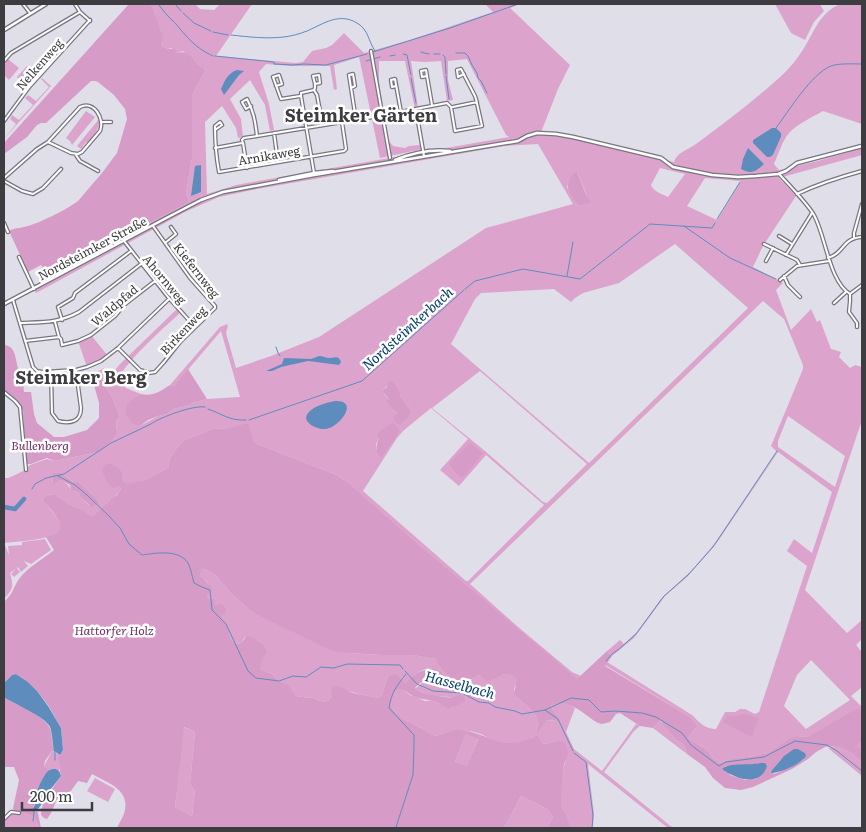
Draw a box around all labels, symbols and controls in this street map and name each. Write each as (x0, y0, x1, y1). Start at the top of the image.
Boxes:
street label: Nelkenweg (11, 34, 67, 94)
district label: Steimker Gärten (285, 101, 438, 128)
street label: Arnikaweg (237, 141, 302, 169)
street label: Nordsteimker Straße (34, 212, 150, 284)
street label: Kiefernweg (170, 238, 225, 302)
street label: Ahornweg (139, 250, 191, 308)
street label: Waldpfad (87, 280, 142, 330)
water label: Nordsteimkerbach (357, 281, 457, 374)
street label: Birkenweg (156, 301, 211, 359)
district label: Steimker Berg (15, 363, 148, 390)
park label: Bullenberg (11, 436, 69, 454)
park label: Hattorfer Holz (74, 621, 154, 639)
water label: Hasselbach (423, 665, 498, 703)
scale bar (22, 780, 92, 812)
text: 200 m (30, 784, 73, 807)

